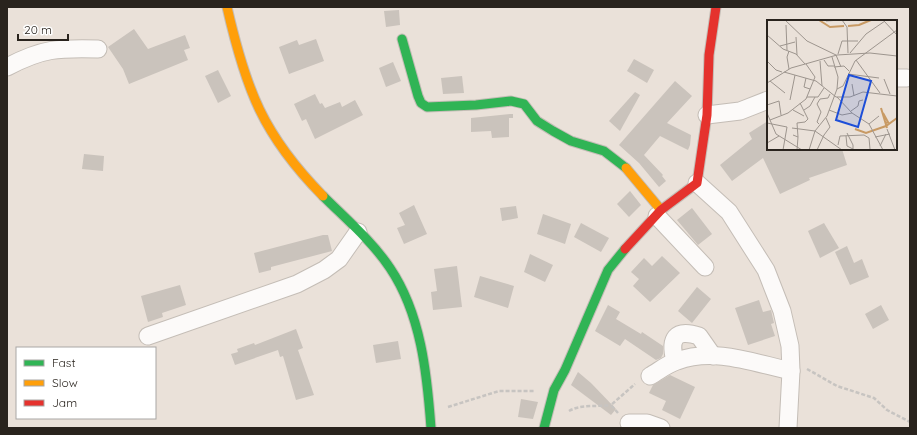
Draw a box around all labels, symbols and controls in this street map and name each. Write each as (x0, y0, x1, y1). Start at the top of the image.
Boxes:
scale bar (18, 16, 68, 42)
inset map (767, 20, 897, 150)
text: 20 m (24, 22, 52, 37)
legend (16, 347, 156, 419)
text: Fast (52, 355, 76, 370)
text: Slow (52, 375, 78, 390)
text: Jam (52, 395, 77, 410)

